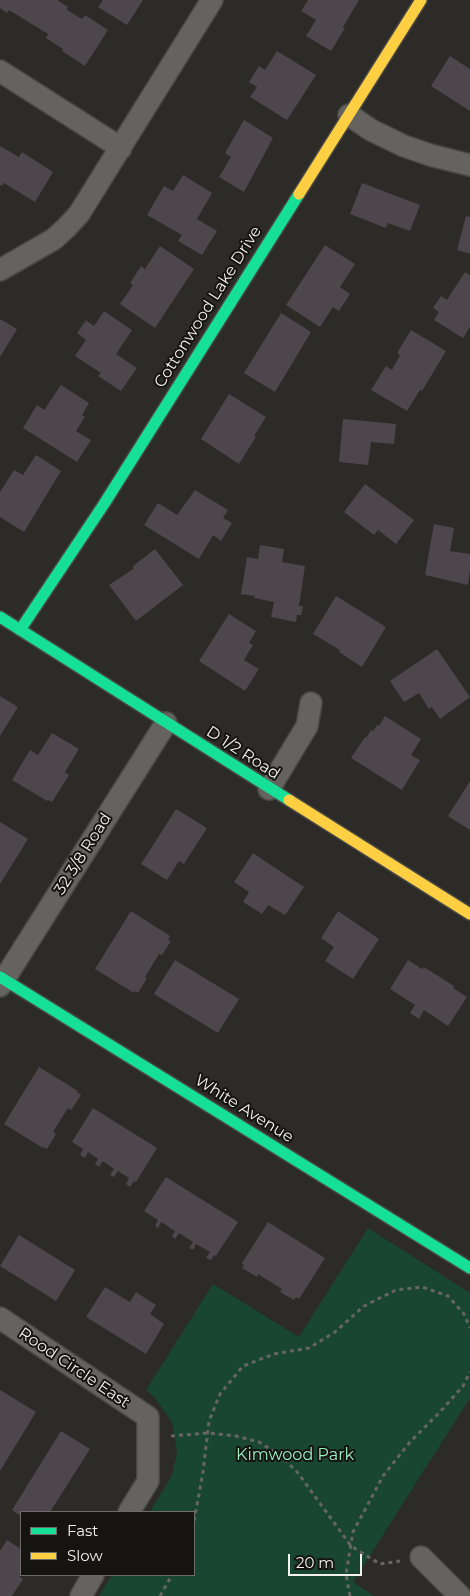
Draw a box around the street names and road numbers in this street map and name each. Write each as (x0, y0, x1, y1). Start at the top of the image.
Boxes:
street label: Cottonwood Lake Drive (150, 223, 266, 391)
street label: D 1/2 Road (203, 722, 283, 784)
street label: 32 3/8 Road (50, 810, 116, 898)
street label: White Avenue (191, 1071, 297, 1147)
street label: Rood Circle East (15, 1324, 133, 1412)

